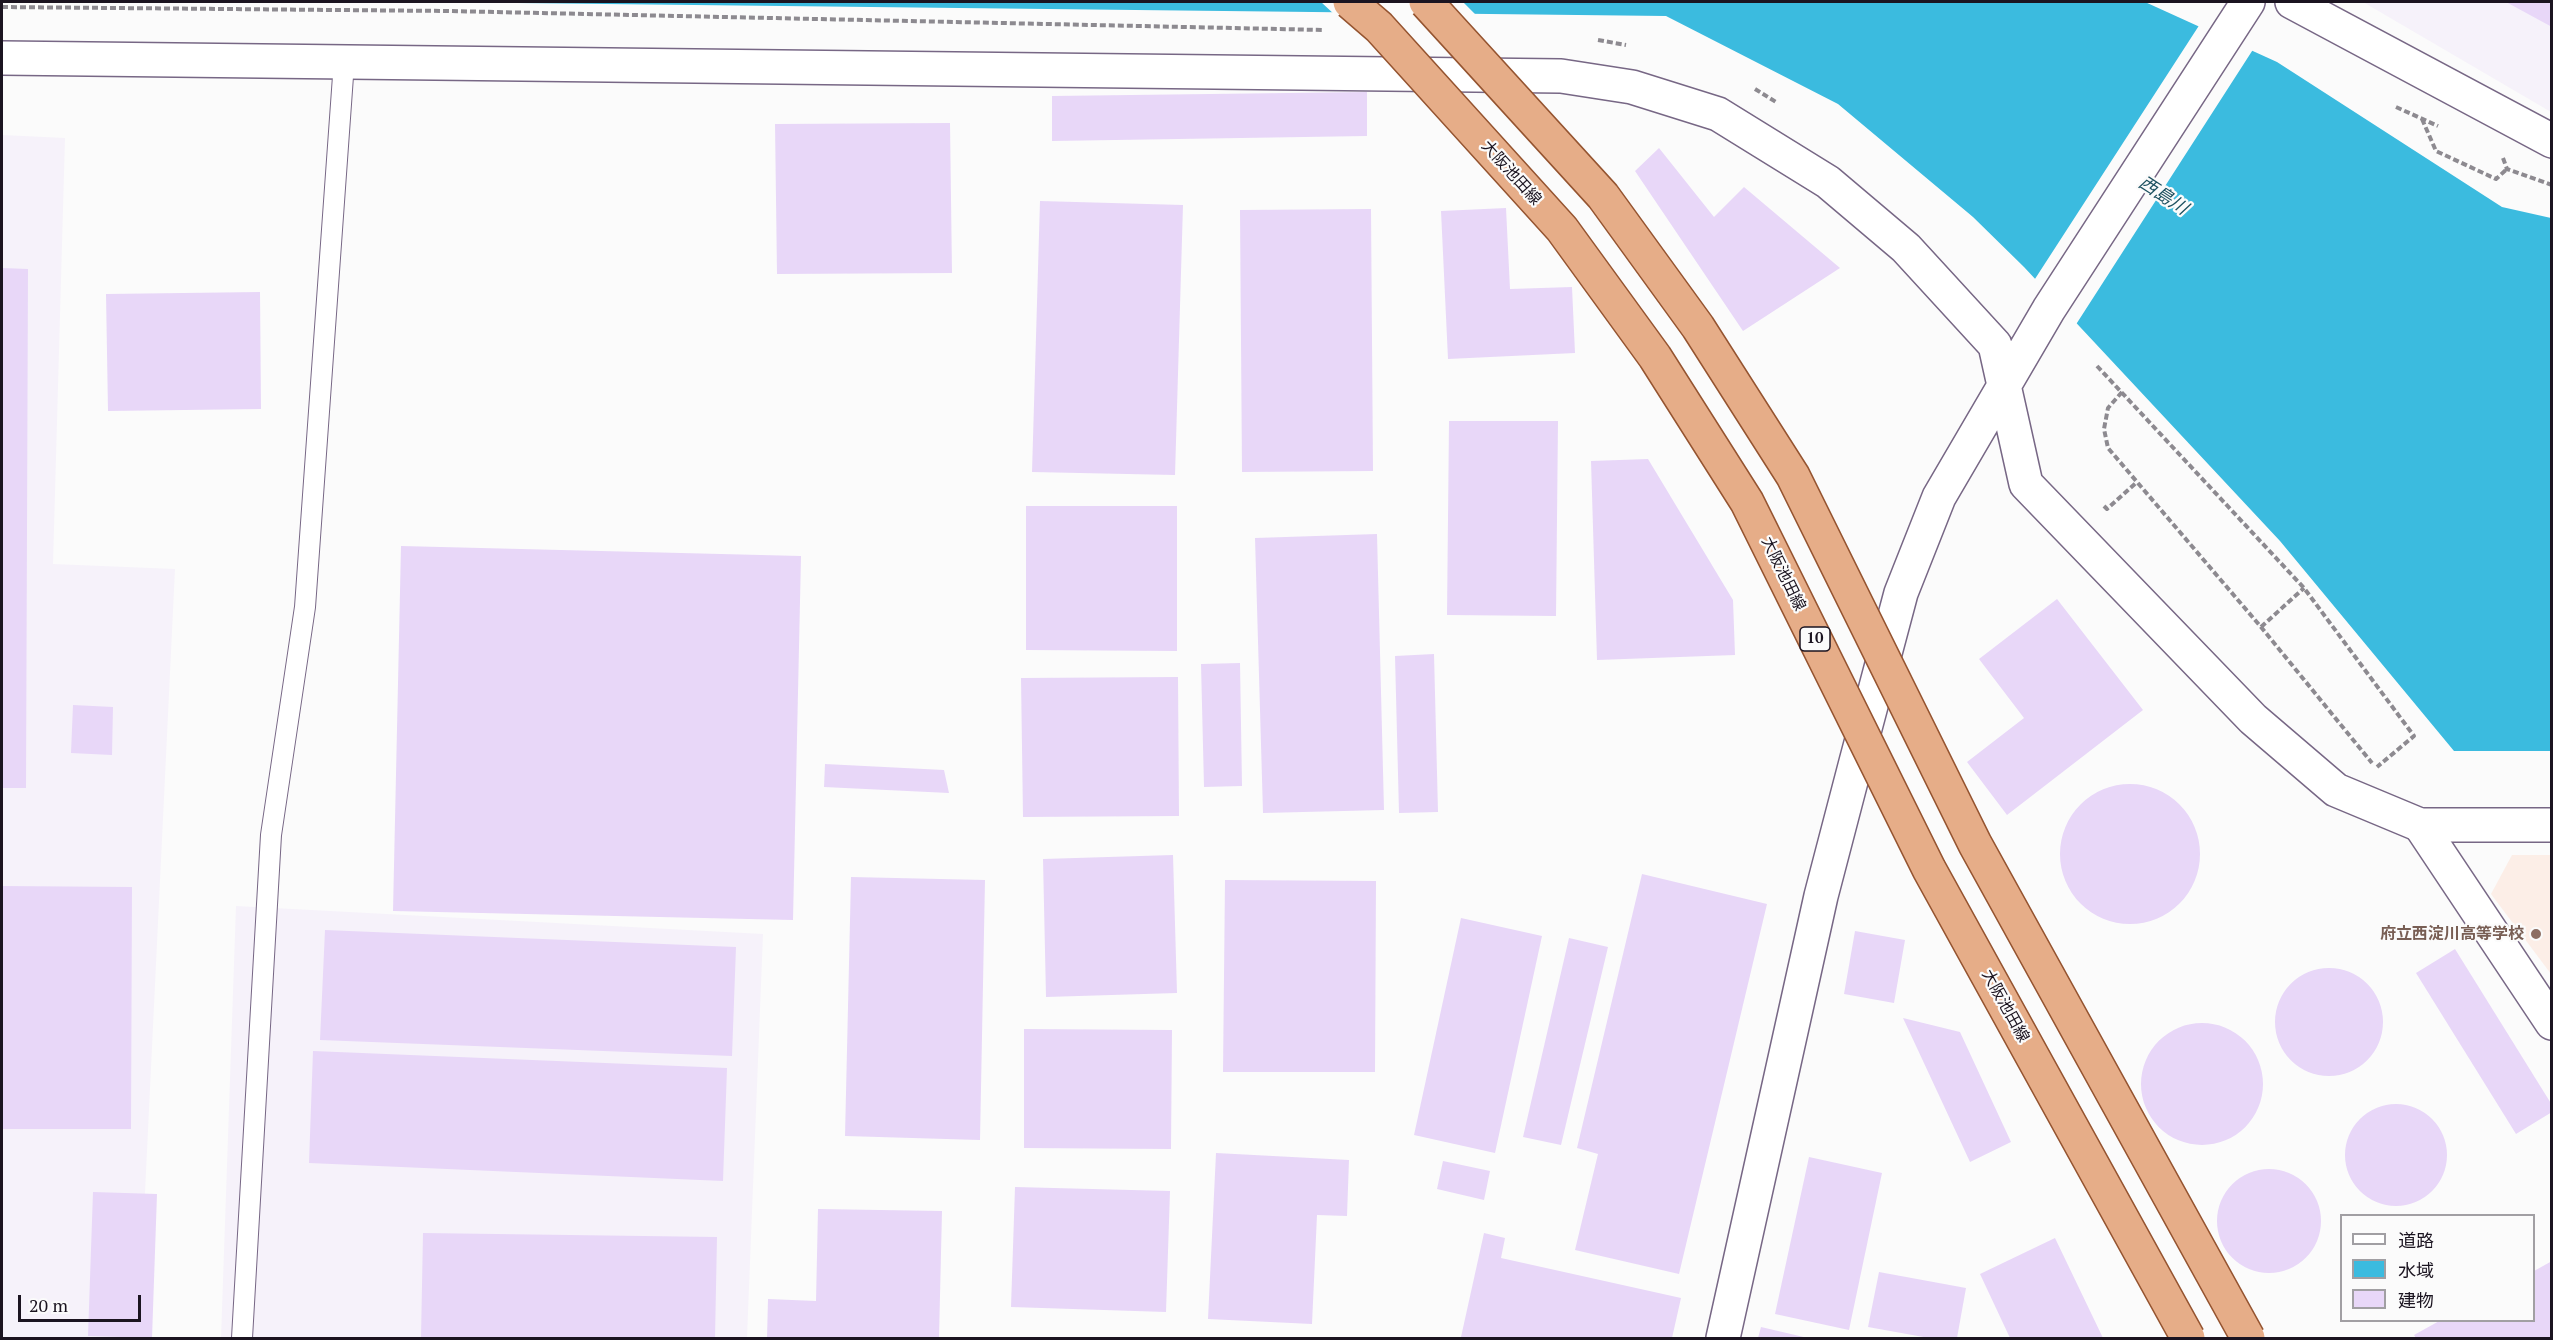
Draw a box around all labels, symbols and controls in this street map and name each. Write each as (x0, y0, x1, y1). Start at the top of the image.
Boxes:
street label: 大阪池田線 (1477, 137, 1545, 209)
water label: 西島川 (2134, 172, 2192, 220)
street label: 大阪池田線 (1757, 534, 1809, 614)
road number: 10 (1800, 627, 1830, 651)
place label: 府立西淀川高等学校 (2380, 924, 2524, 944)
marker: 府立西淀川高等学校 (2529, 927, 2543, 941)
street label: 大阪池田線 (1977, 966, 2033, 1046)
legend (2340, 1214, 2535, 1322)
text: 道路 (2398, 1228, 2434, 1252)
text: 水域 (2398, 1258, 2434, 1282)
scale bar (21, 1283, 144, 1321)
text: 建物 (2398, 1288, 2434, 1312)
text: 20 m (29, 1293, 68, 1317)

